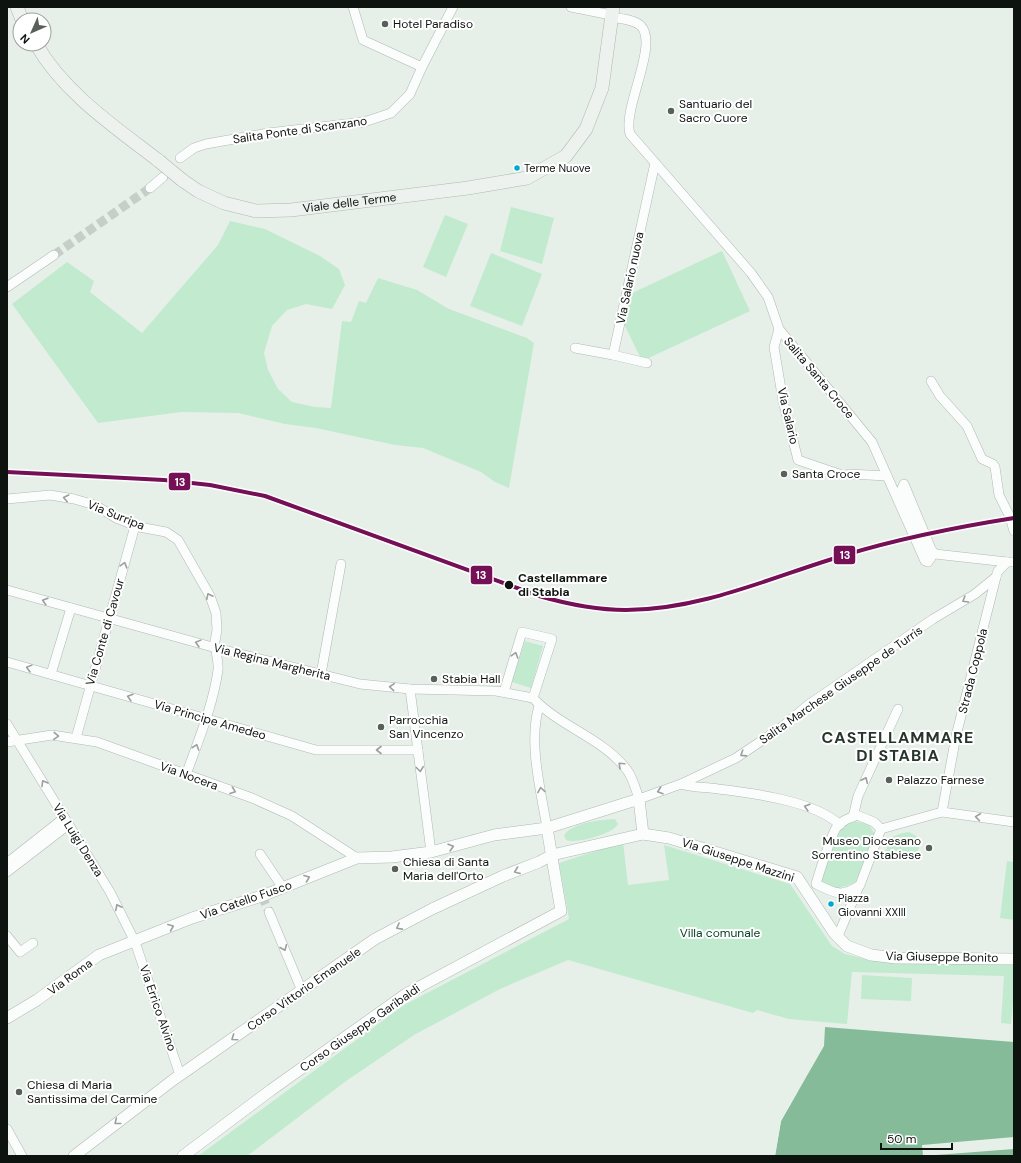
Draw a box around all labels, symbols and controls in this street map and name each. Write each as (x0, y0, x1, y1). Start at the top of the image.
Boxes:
north arrow (12, 12, 52, 52)
place label: Hotel Paradiso (393, 16, 473, 32)
marker: Hotel Paradiso (380, 19, 390, 29)
text: N (17, 31, 33, 47)
place label: Santuario del Sacro Cuore (679, 96, 752, 126)
marker: Santuario del Sacro Cuore (666, 106, 676, 116)
street label: Salita Ponte di Scanzano (232, 113, 368, 147)
place label: Terme Nuove (524, 161, 590, 175)
marker: Terme Nuove (512, 163, 522, 173)
street label: Viale delle Terme (302, 189, 397, 216)
street label: Via Salario nuova (612, 230, 648, 326)
street label: Salita Santa Croce (780, 334, 858, 422)
street label: Via Salario (774, 386, 802, 446)
place label: Santa Croce (792, 466, 861, 482)
marker: Santa Croce (779, 469, 789, 479)
line badge: 13 (168, 472, 191, 491)
text: 13 (175, 475, 185, 489)
one-way arrow (62, 494, 69, 502)
street label: Via Surripa (85, 496, 147, 534)
line badge: 13 (833, 545, 856, 565)
text: 13 (840, 548, 850, 562)
one-way arrow (119, 562, 128, 569)
line badge: 13 (470, 565, 493, 585)
text: 13 (476, 568, 486, 582)
place label: Castellammare di Stabia (518, 570, 607, 600)
street label: Via Conte di Cavour (82, 576, 128, 687)
marker: Castellammare di Stabia (503, 579, 515, 591)
one-way arrow (206, 593, 214, 600)
one-way arrow (962, 596, 969, 603)
one-way arrow (42, 597, 49, 606)
street label: Salita Marchese Giuseppe de Turris (756, 622, 926, 748)
street label: Strada Coppola (955, 627, 991, 715)
one-way arrow (194, 639, 201, 648)
street label: Via Regina Margherita (212, 640, 332, 684)
one-way arrow (510, 652, 519, 659)
one-way arrow (26, 664, 33, 673)
place label: Stabia Hall (442, 671, 500, 687)
marker: Stabia Hall (429, 674, 439, 684)
one-way arrow (389, 683, 395, 692)
one-way arrow (127, 693, 134, 702)
street label: Via Principe Amedeo (152, 696, 268, 744)
place label: Parrocchia San Vincenzo (389, 712, 464, 742)
marker: Parrocchia San Vincenzo (376, 722, 386, 732)
district label: CASTELLAMMARE DI STABIA (822, 727, 974, 766)
one-way arrow (53, 732, 59, 740)
one-way arrow (191, 743, 199, 750)
one-way arrow (376, 746, 382, 754)
one-way arrow (740, 749, 747, 757)
street label: Via Nocera (158, 758, 220, 794)
one-way arrow (618, 762, 626, 770)
one-way arrow (415, 766, 424, 772)
place label: Palazzo Farnese (897, 772, 984, 788)
marker: Palazzo Farnese (884, 775, 894, 785)
one-way arrow (860, 777, 868, 784)
one-way arrow (41, 780, 48, 788)
one-way arrow (537, 786, 546, 793)
one-way arrow (656, 786, 663, 795)
one-way arrow (229, 787, 236, 795)
street label: Via Luigi Denza (49, 800, 107, 880)
one-way arrow (803, 803, 810, 812)
one-way arrow (975, 813, 981, 822)
place label: Museo Diocesano Sorrentino Stabiese (812, 833, 921, 863)
street label: Via Giuseppe Mazzini (680, 834, 797, 886)
one-way arrow (447, 843, 454, 852)
marker: Museo Diocesano Sorrentino Stabiese (924, 843, 934, 853)
place label: Chiesa di Santa Maria dell'Orto (403, 854, 489, 884)
marker: Chiesa di Santa Maria dell'Orto (390, 864, 400, 874)
one-way arrow (513, 866, 520, 874)
one-way arrow (304, 875, 311, 883)
street label: Via Catello Fusco (198, 877, 294, 923)
place label: Piazza Giovanni XXIII (838, 891, 906, 919)
marker: Piazza Giovanni XXIII (826, 899, 836, 909)
one-way arrow (115, 904, 122, 911)
one-way arrow (396, 922, 404, 929)
one-way arrow (168, 923, 175, 931)
park label: Villa comunale (680, 925, 760, 941)
street label: Corso Vittorio Emanuele (244, 943, 364, 1034)
one-way arrow (279, 944, 287, 951)
street label: Via Giuseppe Bonito (885, 948, 999, 966)
street label: Via Roma (44, 955, 96, 999)
street label: Via Errico Alvino (136, 963, 180, 1053)
street label: Corso Giuseppe Garibaldi (297, 980, 423, 1076)
one-way arrow (231, 1033, 238, 1040)
place label: Chiesa di Maria Santissima del Carmine (27, 1077, 158, 1107)
marker: Chiesa di Maria Santissima del Carmine (14, 1087, 24, 1097)
one-way arrow (114, 1117, 121, 1124)
scale bar (881, 1125, 952, 1151)
text: 50 m (887, 1131, 916, 1147)

